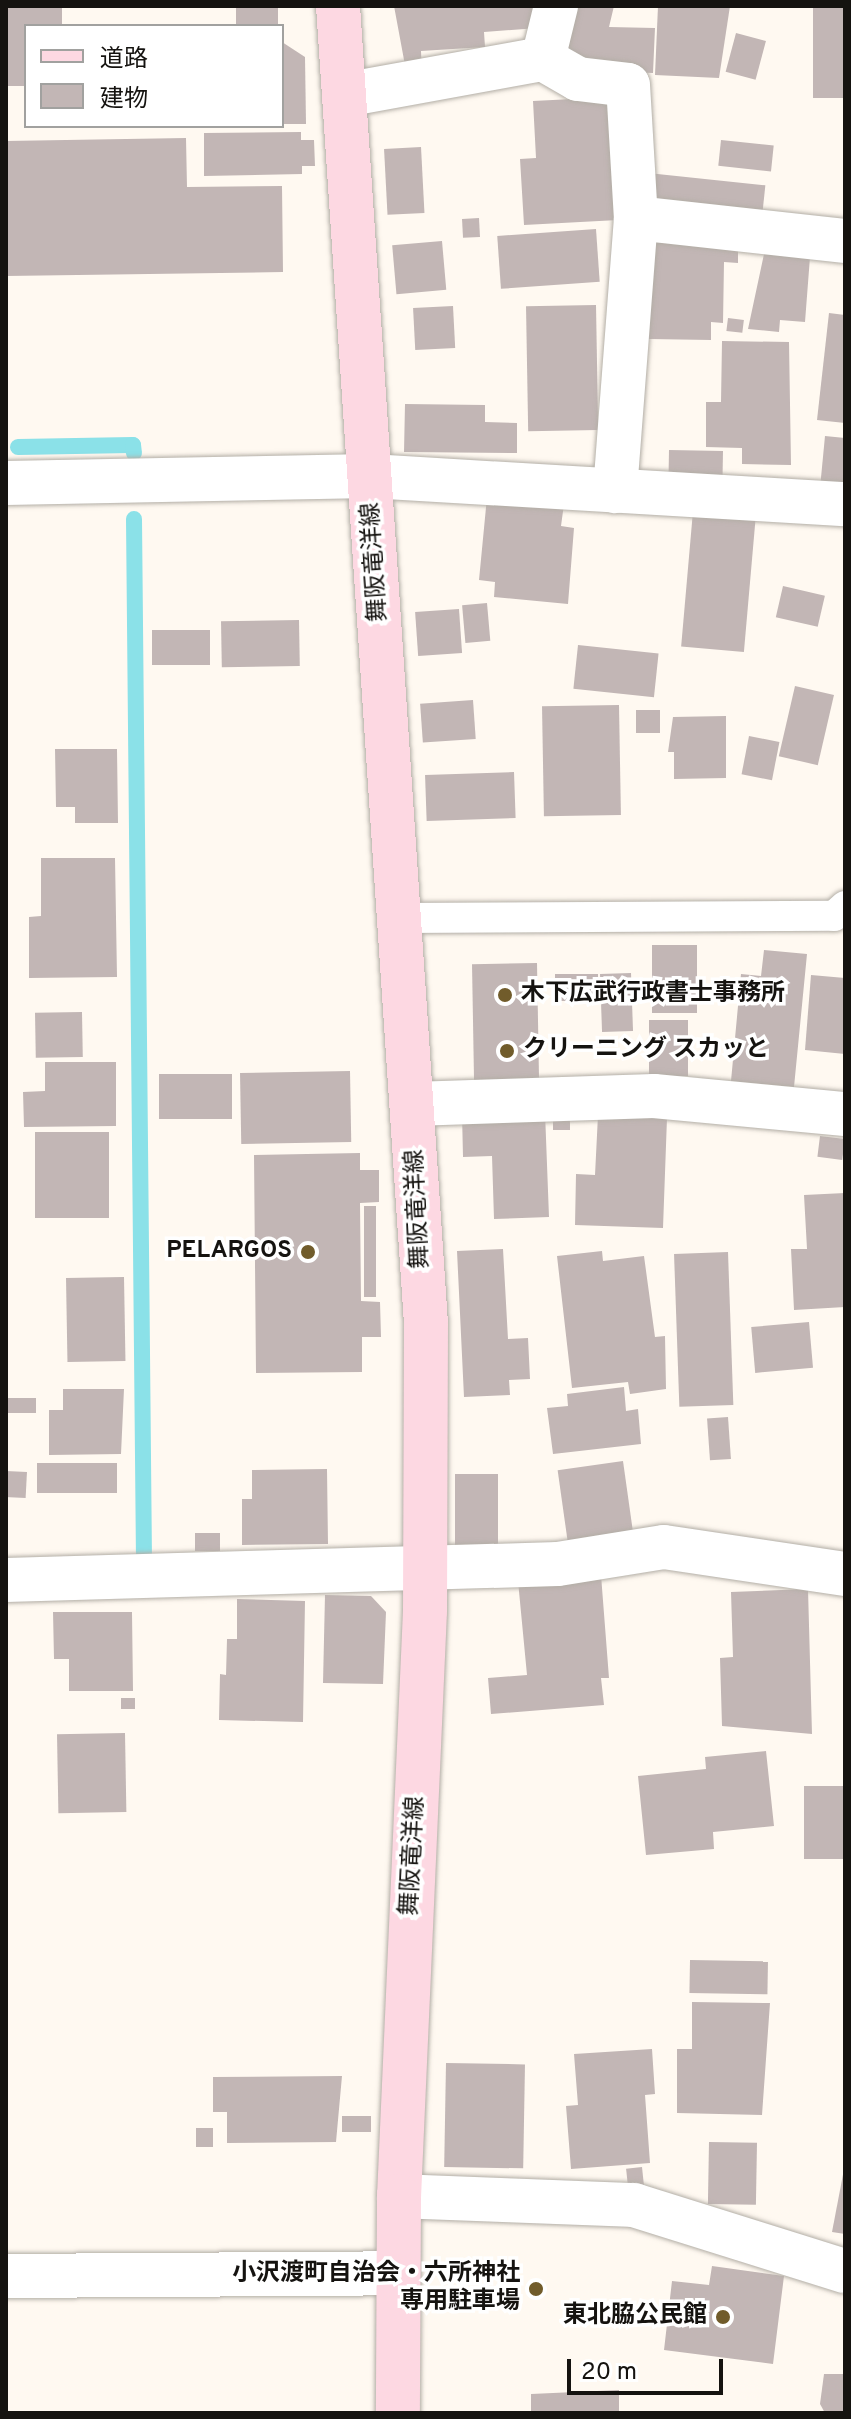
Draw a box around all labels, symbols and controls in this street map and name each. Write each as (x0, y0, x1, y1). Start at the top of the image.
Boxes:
legend (24, 24, 284, 128)
text: 道路 (100, 45, 148, 75)
text: 建物 (100, 85, 148, 115)
street label: 舞阪竜洋線 (357, 501, 395, 623)
place label: 木下広武行政書士事務所 (521, 981, 785, 1009)
marker: 木下広武行政書士事務所 (496, 986, 514, 1004)
place label: クリーニング スカッと (523, 1037, 769, 1065)
marker: クリーニング スカッと (498, 1042, 516, 1060)
street label: 舞阪竜洋線 (401, 1148, 437, 1270)
place label: PELARGOS (166, 1238, 292, 1266)
marker: PELARGOS (299, 1243, 317, 1261)
street label: 舞阪竜洋線 (396, 1795, 432, 1917)
place label: 小沢渡町自治会・六所神社 専用駐車場 (232, 2261, 520, 2317)
marker: 小沢渡町自治会・六所神社 専用駐車場 (527, 2280, 545, 2298)
place label: 東北脇公民館 (563, 2303, 707, 2331)
marker: 東北脇公民館 (714, 2308, 732, 2326)
scale bar (571, 2343, 727, 2393)
text: 20 m (581, 2358, 637, 2388)

